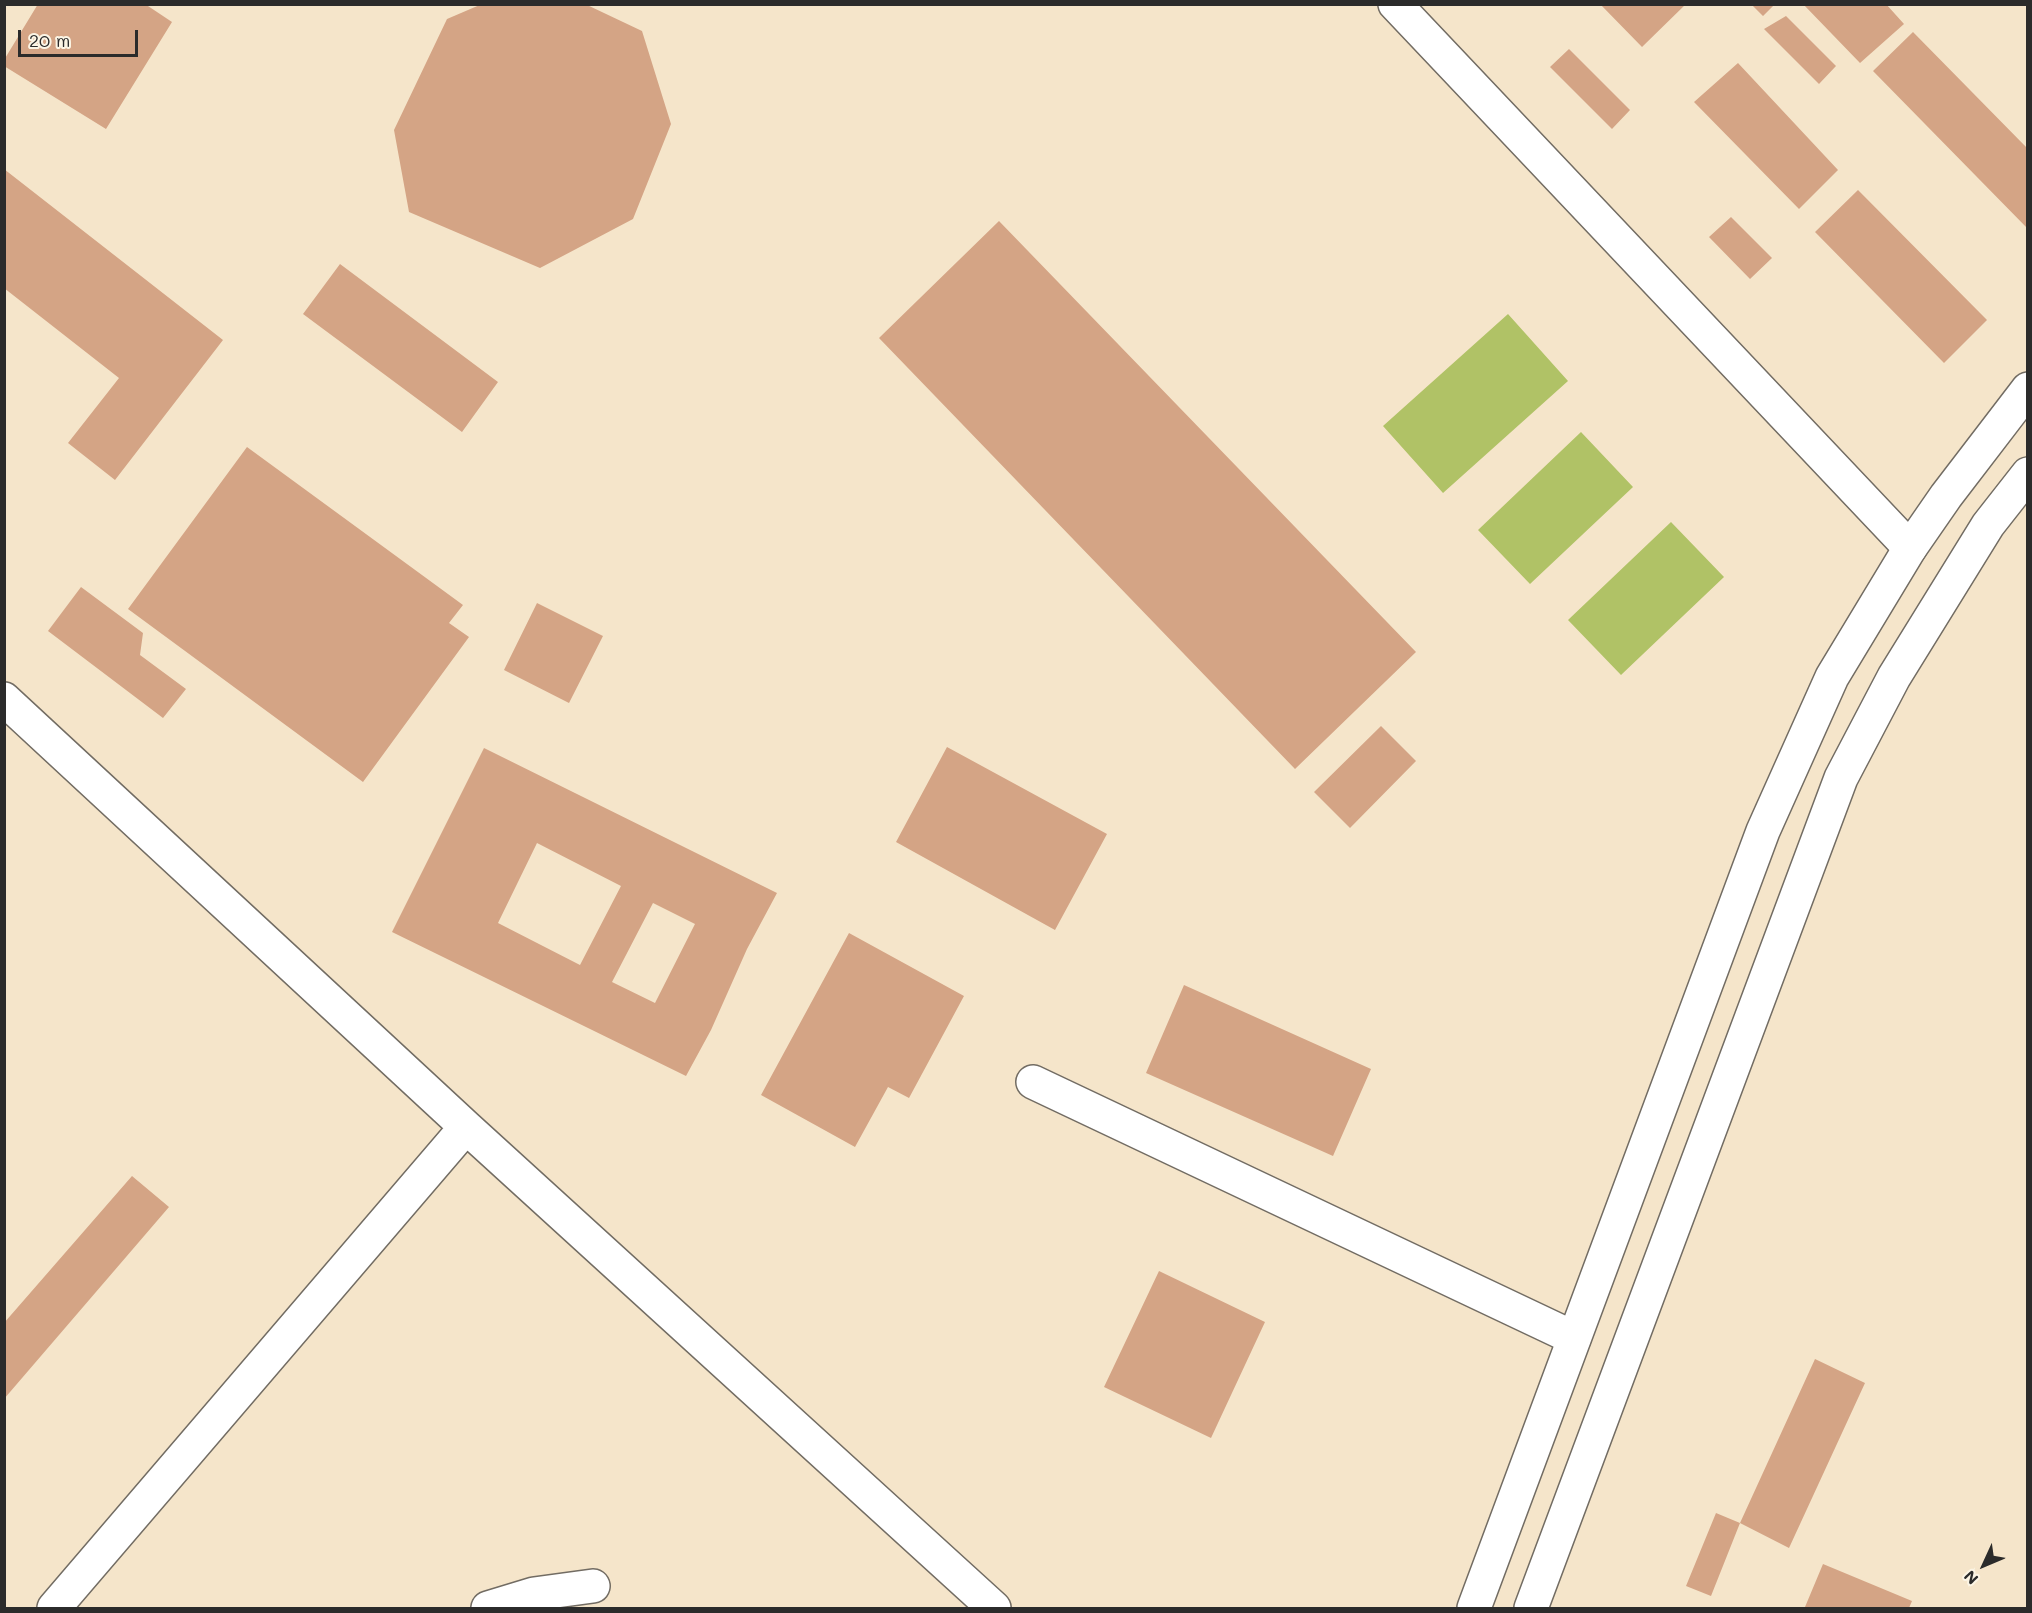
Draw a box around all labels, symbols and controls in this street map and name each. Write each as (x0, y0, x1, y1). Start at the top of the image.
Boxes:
scale bar (21, 18, 141, 56)
text: 20 m (29, 28, 70, 52)
north arrow (1954, 1535, 2014, 1595)
text: N (1959, 1566, 1982, 1590)

